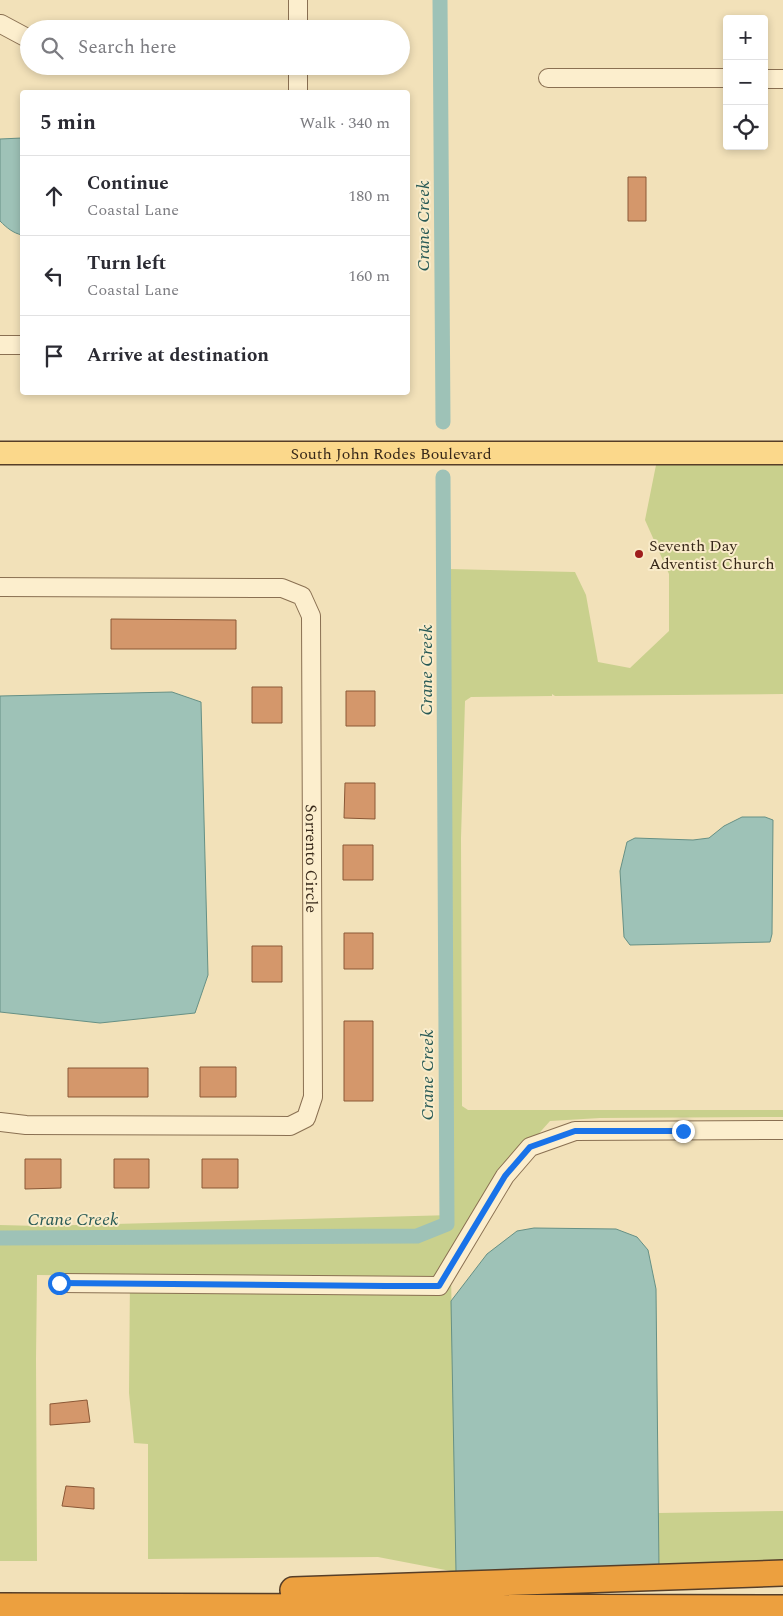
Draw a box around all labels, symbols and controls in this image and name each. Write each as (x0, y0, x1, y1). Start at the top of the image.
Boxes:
map controls (723, 15, 768, 150)
button: + (723, 15, 768, 60)
search box (20, 20, 410, 75)
text: Search here (78, 33, 177, 62)
icon: search (38, 34, 66, 62)
button: − (723, 60, 768, 105)
button: locate (723, 105, 768, 150)
text: 5 min (40, 107, 96, 139)
text: Walk · 340 m (299, 111, 390, 135)
text: Continue (87, 169, 169, 198)
water label: Crane Creek (410, 180, 437, 271)
icon: ahead (40, 182, 68, 210)
text: 180 m (348, 184, 390, 208)
text: Coastal Lane (87, 198, 179, 222)
text: Turn left (87, 249, 166, 278)
icon: left (40, 262, 68, 290)
text: 160 m (348, 264, 390, 288)
text: Coastal Lane (87, 278, 179, 302)
text: Arrive at destination (87, 341, 269, 370)
icon: arrive (40, 342, 68, 370)
street label: South John Rodes Boulevard (290, 442, 492, 466)
place label: Seventh Day Adventist Church (649, 534, 775, 576)
marker: Seventh Day Adventist Church (633, 548, 645, 560)
water label: Crane Creek (413, 624, 440, 715)
street label: Sorrento Circle (299, 804, 323, 913)
water label: Crane Creek (414, 1029, 441, 1120)
route end (672, 1120, 695, 1143)
water label: Crane Creek (28, 1206, 119, 1233)
route start (48, 1272, 71, 1295)

